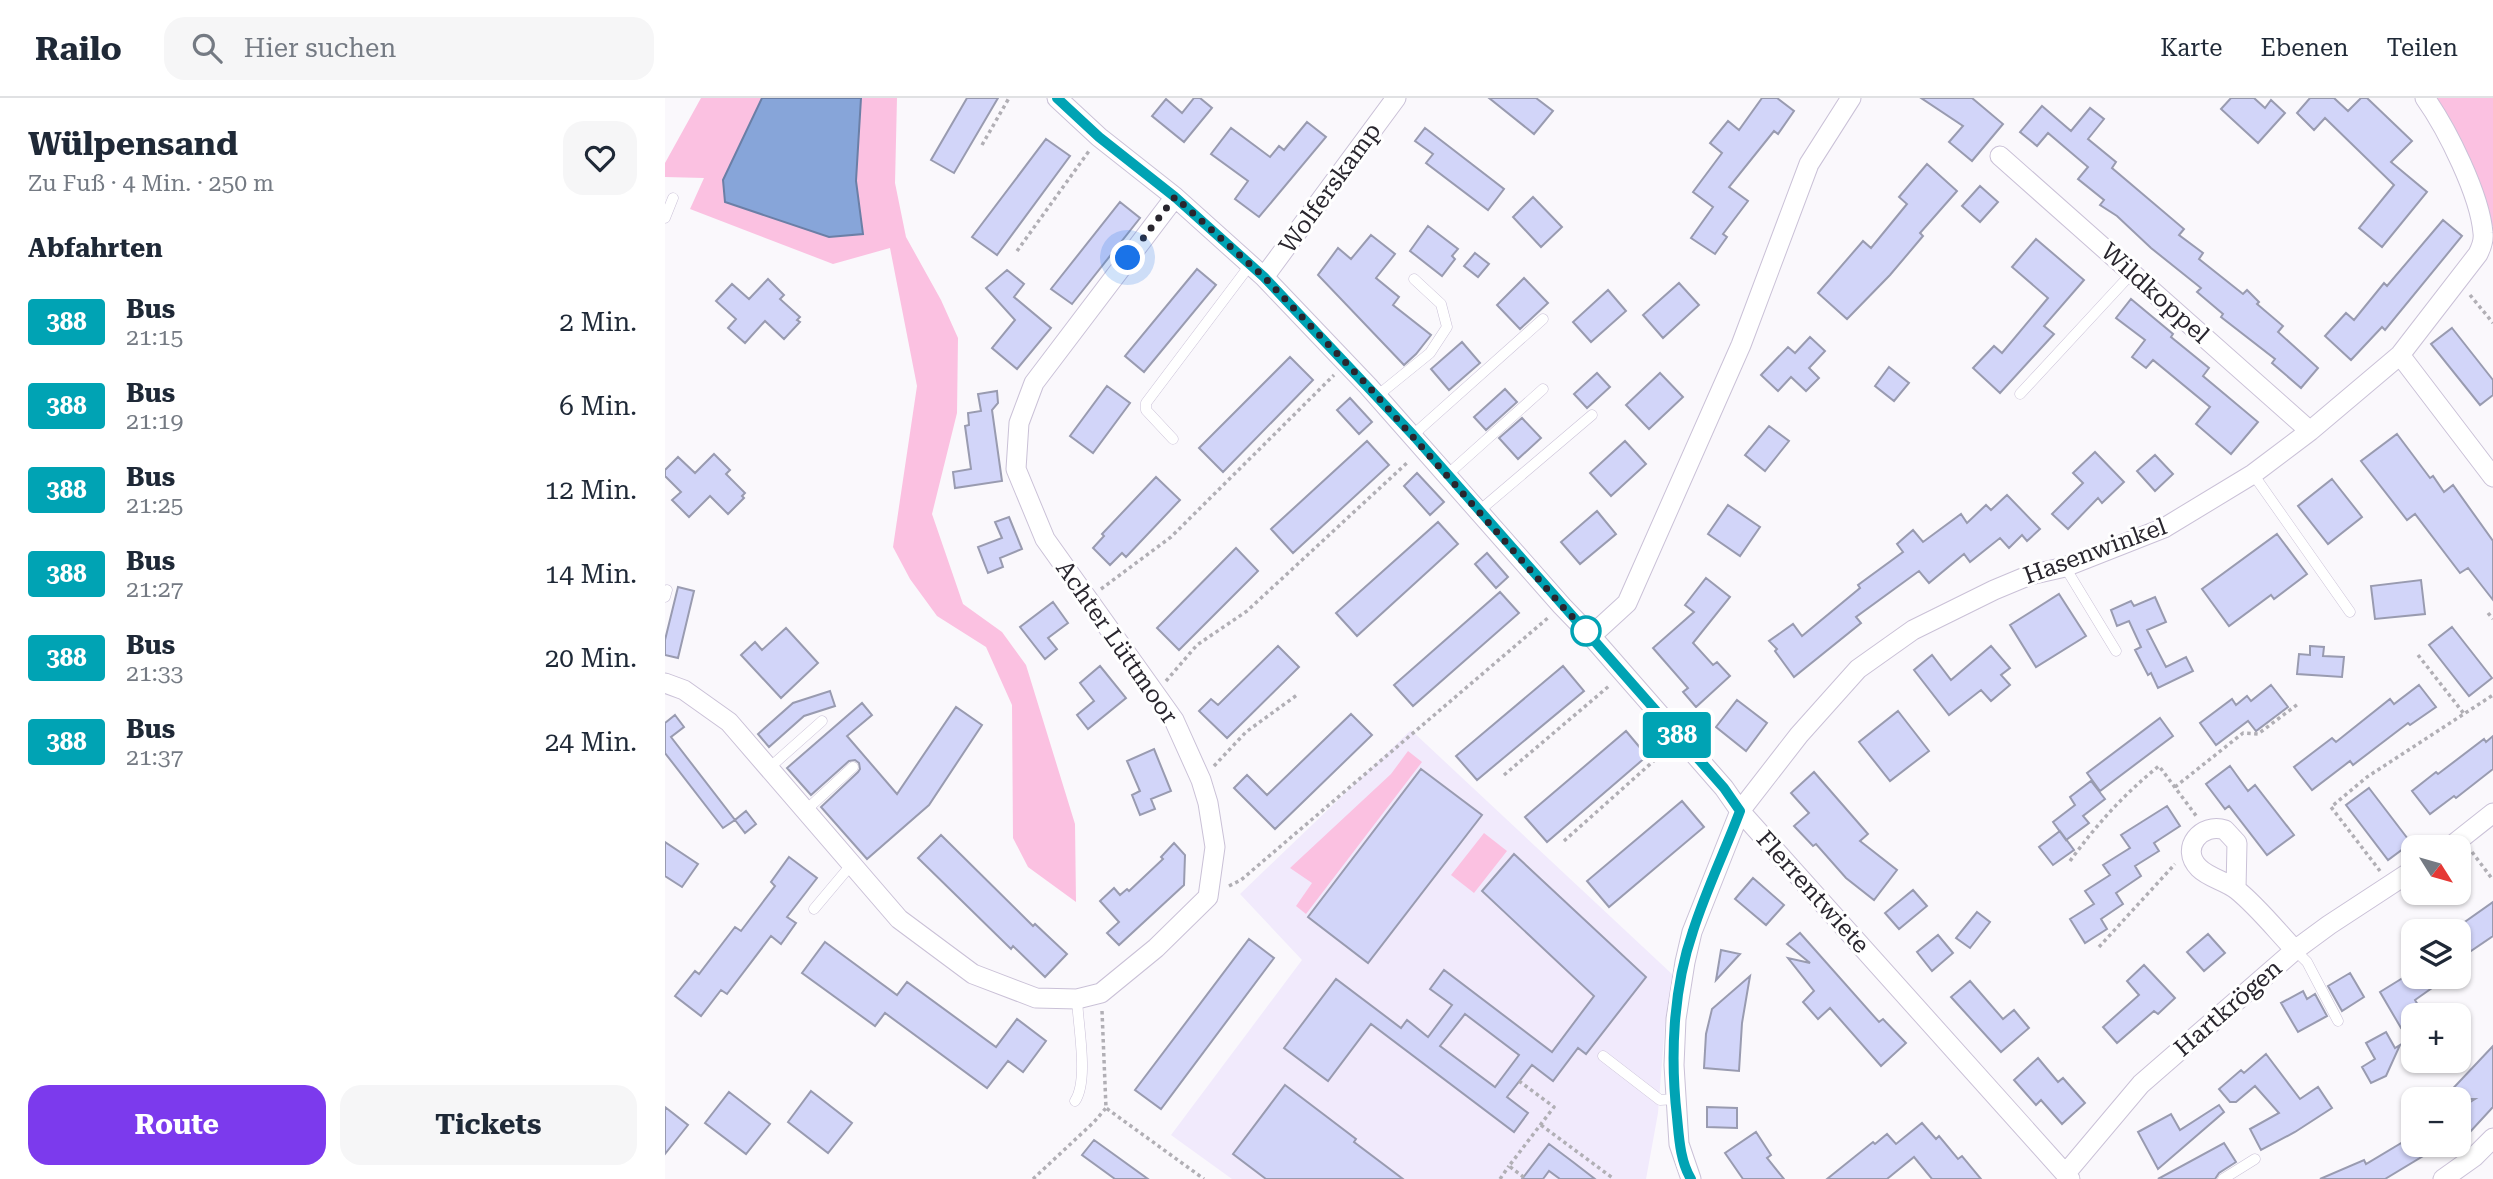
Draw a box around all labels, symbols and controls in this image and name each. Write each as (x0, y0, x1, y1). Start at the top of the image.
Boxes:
search box (164, 17, 654, 80)
text: Railo (35, 29, 122, 68)
icon: search (188, 29, 226, 67)
text: Hier suchen (244, 33, 396, 63)
text: Karte (2160, 34, 2222, 62)
text: Ebenen (2260, 34, 2349, 62)
text: Teilen (2387, 34, 2458, 62)
street label: Wolferskamp (1273, 117, 1387, 259)
button: heart (563, 121, 637, 195)
text: Wülpensand (28, 124, 238, 163)
text: Zu Fuß · 4 Min. · 250 m (28, 170, 274, 197)
text: Abfahrten (28, 233, 163, 263)
street label: Wildkoppel (2095, 237, 2215, 349)
your location (1110, 240, 1145, 275)
text: Bus (126, 294, 175, 324)
text: 2 Min. (559, 307, 637, 337)
text: 388 (46, 308, 87, 336)
text: 21:15 (126, 324, 183, 351)
text: Bus (126, 378, 175, 408)
text: 6 Min. (559, 391, 637, 421)
text: 388 (46, 392, 87, 420)
text: 21:19 (126, 408, 183, 435)
text: Bus (126, 462, 175, 492)
text: 12 Min. (545, 475, 637, 505)
text: 388 (46, 476, 87, 504)
text: 21:25 (126, 492, 183, 519)
street label: Hasenwinkel (2020, 512, 2170, 590)
text: Bus (126, 546, 175, 576)
street label: Achter Lüttmoor (1050, 555, 1184, 729)
text: 14 Min. (545, 559, 637, 589)
text: 388 (46, 560, 87, 588)
text: 21:27 (126, 576, 183, 603)
unlabelled marker (1571, 616, 1601, 646)
text: Bus (126, 630, 175, 660)
text: 20 Min. (545, 643, 637, 673)
text: 388 (46, 644, 87, 672)
text: 21:33 (126, 660, 183, 687)
line badge: 388 (1637, 712, 1717, 758)
text: Bus (126, 714, 175, 744)
text: 388 (1657, 721, 1697, 749)
text: 24 Min. (545, 727, 637, 757)
text: 388 (46, 728, 87, 756)
text: 21:37 (126, 744, 183, 771)
street label: Flerrentwiete (1751, 825, 1875, 959)
north arrow (2401, 835, 2471, 905)
map controls (2401, 835, 2471, 1157)
button: layers (2401, 919, 2471, 989)
street label: Hartkrögen (2169, 954, 2287, 1062)
button: + (2401, 1003, 2471, 1073)
button: Route (28, 1085, 326, 1165)
button: Tickets (340, 1085, 637, 1165)
button: − (2401, 1087, 2471, 1157)

